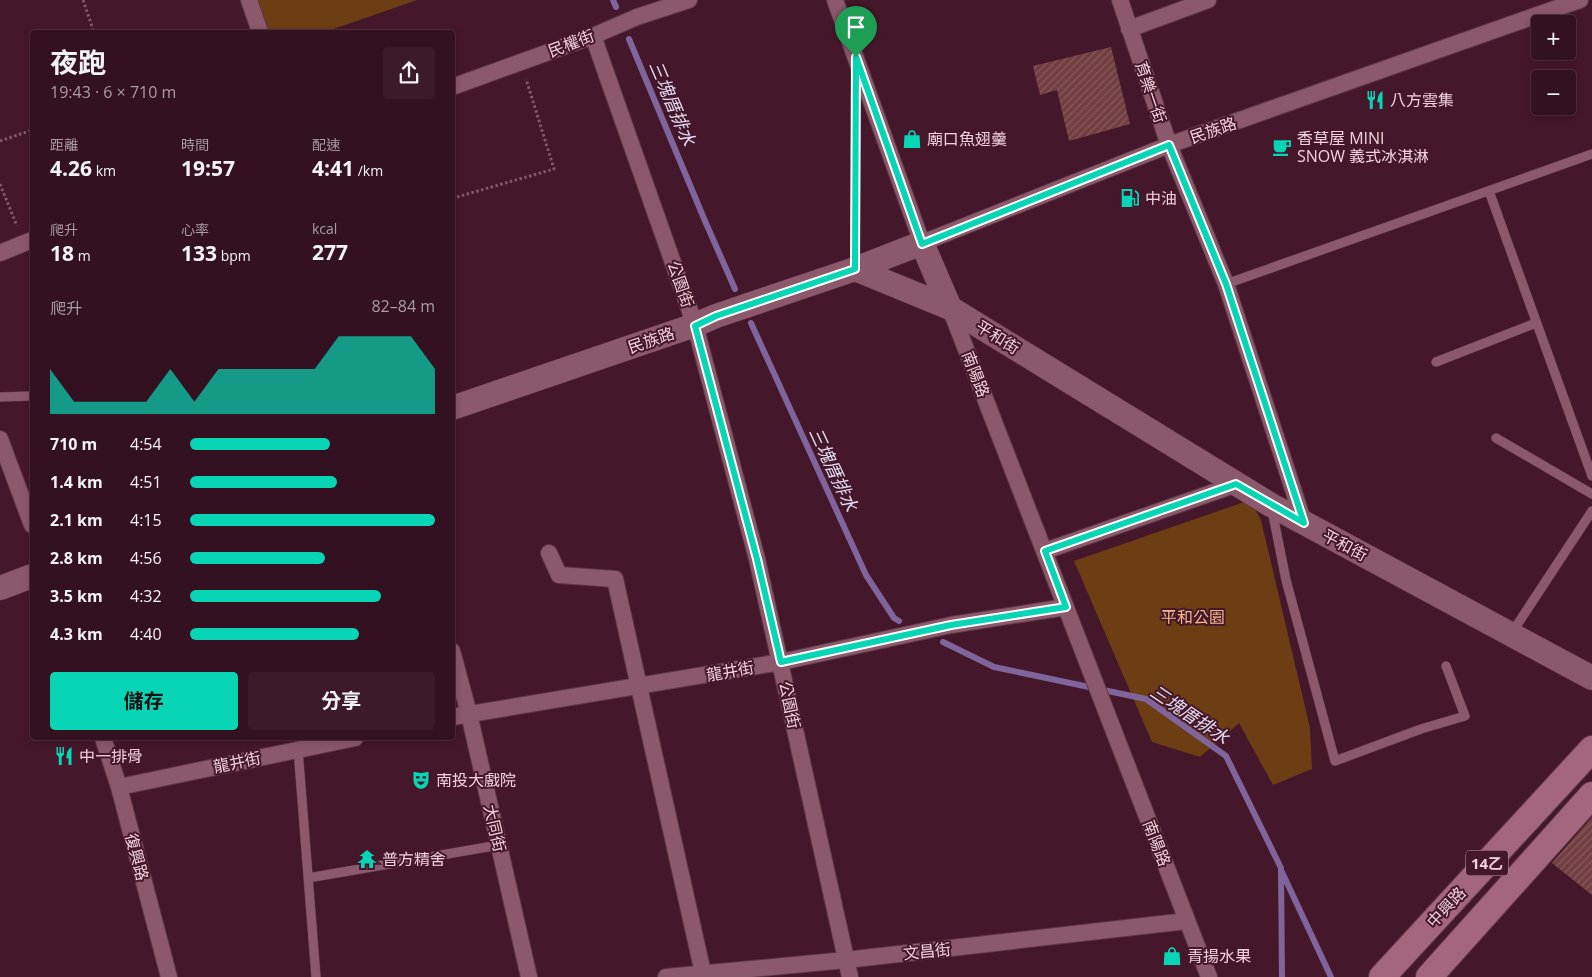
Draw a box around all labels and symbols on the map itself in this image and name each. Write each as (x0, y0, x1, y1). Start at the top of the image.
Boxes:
pin (835, 6, 877, 57)
street label: 民權街 (545, 24, 597, 62)
water label: 三塊厝排水 (644, 57, 702, 150)
street label: 育樂一街 (1130, 58, 1172, 126)
restaurant icon: 八方雲集 (1364, 89, 1386, 111)
place label: 八方雲集 (1390, 89, 1454, 111)
street label: 民族路 (1187, 112, 1239, 148)
place label: 香草屋 MINI SNOW 義式冰淇淋 (1297, 127, 1429, 167)
shop icon: 廟口魚翅羹 (901, 128, 923, 150)
place label: 廟口魚翅羹 (927, 128, 1007, 150)
cafe icon: 香草屋 MINI SNOW 義式冰淇淋 (1271, 136, 1293, 158)
fuel station icon: 中油 (1119, 187, 1141, 209)
place label: 中油 (1145, 187, 1177, 209)
street label: 公園街 (663, 258, 699, 310)
street label: 平和街 (972, 315, 1024, 359)
street label: 民族路 (625, 322, 677, 358)
street label: 南陽路 (957, 348, 995, 400)
water label: 三塊厝排水 (804, 423, 864, 516)
street label: 平和街 (1319, 524, 1371, 566)
park label: 平和公園 (1161, 606, 1225, 628)
street label: 龍井街 (704, 656, 756, 686)
street label: 公園街 (774, 679, 806, 731)
water label: 三塊厝排水 (1146, 679, 1235, 750)
restaurant icon: 中一排骨 (53, 745, 75, 767)
place label: 中一排骨 (79, 745, 143, 767)
street label: 龍井街 (211, 746, 263, 778)
theatre icon: 南投大戲院 (410, 769, 432, 791)
place label: 南投大戲院 (436, 769, 516, 791)
street label: 大同街 (479, 802, 511, 854)
street label: 南陽路 (1138, 817, 1176, 869)
street label: 復興路 (120, 831, 154, 883)
temple icon: 普方精舍 (356, 848, 378, 870)
place label: 普方精舍 (382, 848, 446, 870)
road number: 14乙 (1466, 850, 1508, 876)
street label: 中興路 (1422, 882, 1470, 932)
street label: 文昌街 (902, 938, 952, 964)
shop icon: 青揚水果 (1161, 945, 1183, 967)
place label: 青揚水果 (1187, 945, 1251, 967)

